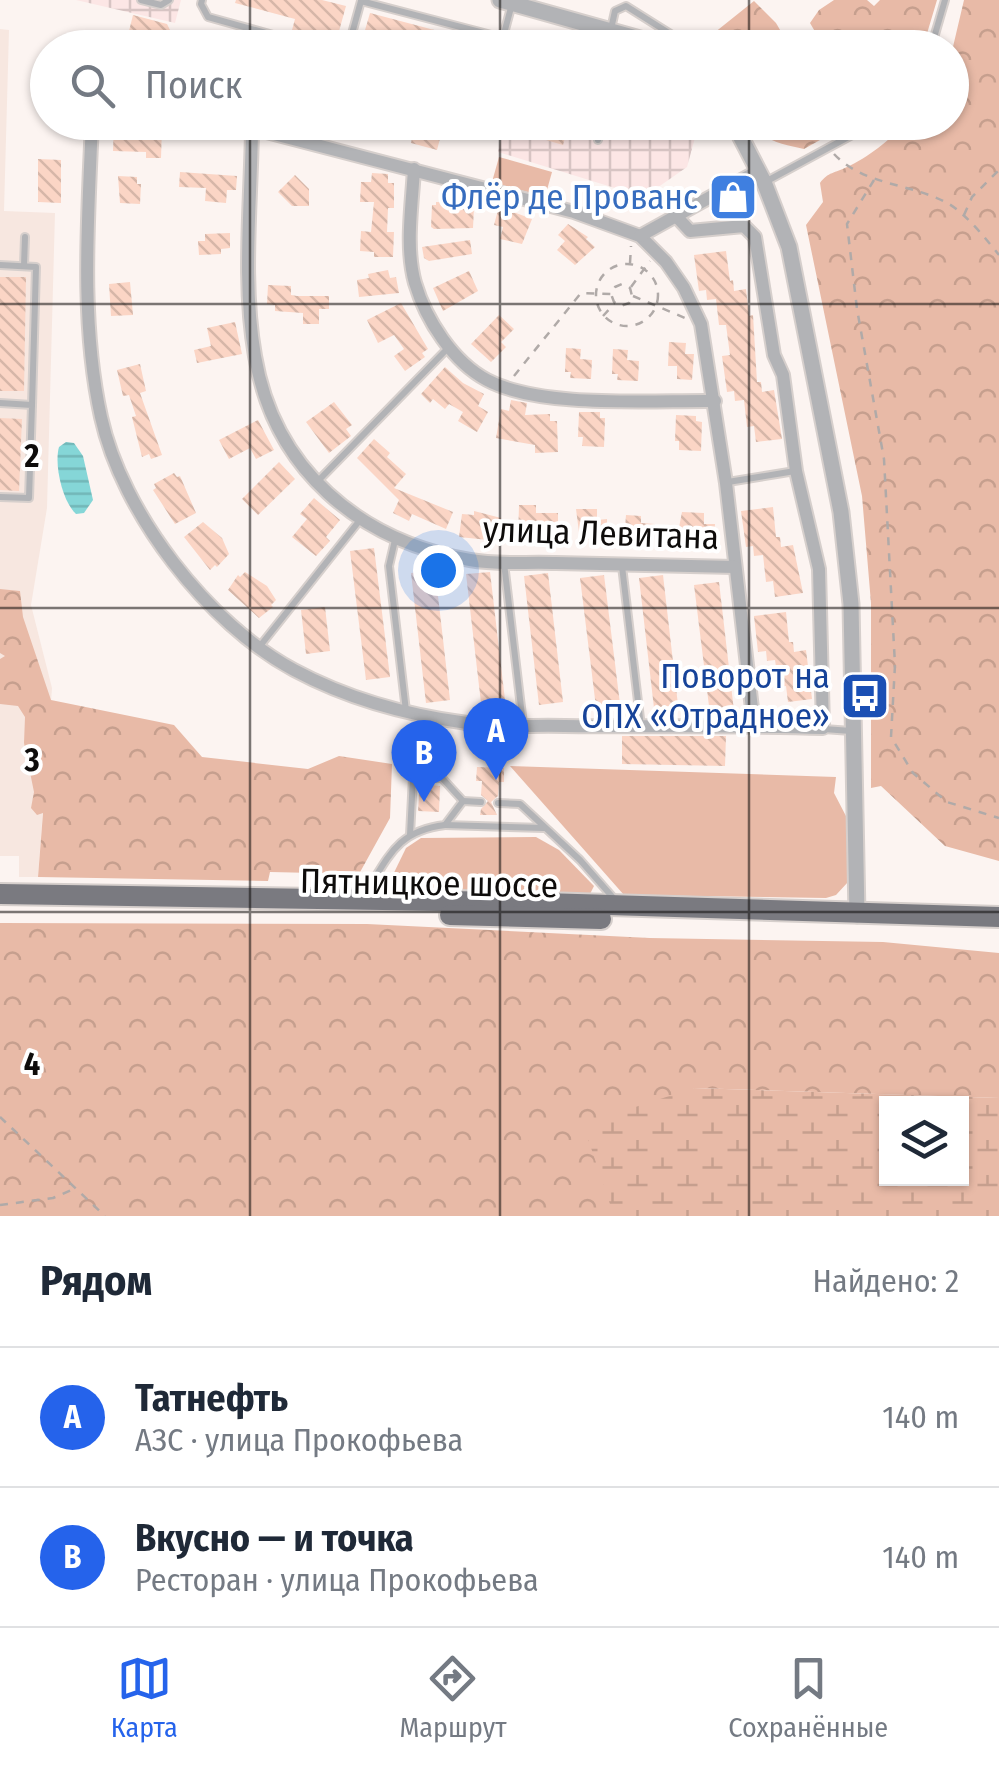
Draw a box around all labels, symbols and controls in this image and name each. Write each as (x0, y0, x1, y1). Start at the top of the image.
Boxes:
search box (30, 30, 969, 140)
icon: search (65, 58, 120, 113)
text: Поиск (145, 62, 242, 108)
shop icon: Флёр де Прованс (707, 171, 759, 223)
place label: Флёр де Прованс (441, 176, 698, 218)
text: 2 (24, 437, 40, 475)
street label: улица Левитана (482, 508, 720, 558)
your location (413, 545, 464, 596)
place label: Поворот на ОПХ «Отрадное» (581, 655, 830, 737)
bus stop icon: Поворот на ОПХ «Отрадное» (839, 670, 891, 722)
pin: A (464, 698, 528, 780)
pin: B (392, 720, 456, 802)
text: 3 (23, 741, 40, 779)
street label: Пятницкое шоссе (300, 860, 558, 906)
text: 4 (24, 1045, 40, 1083)
map controls (879, 1096, 969, 1186)
button: layers (879, 1096, 969, 1186)
text: Рядом (40, 1256, 152, 1306)
text: Найдено: 2 (813, 1262, 959, 1300)
text: Татнефть (135, 1375, 288, 1421)
text: A (64, 1398, 81, 1436)
text: 140 m (882, 1398, 959, 1436)
text: АЗС · улица Прокофьева (135, 1421, 463, 1459)
text: Вкусно — и точка (135, 1515, 414, 1561)
text: B (64, 1538, 81, 1576)
text: 140 m (882, 1538, 959, 1576)
text: Ресторан · улица Прокофьева (135, 1561, 539, 1599)
tab: Карта (111, 1651, 178, 1744)
tab: Маршрут (399, 1651, 507, 1744)
tab: Сохранённые (728, 1651, 888, 1744)

